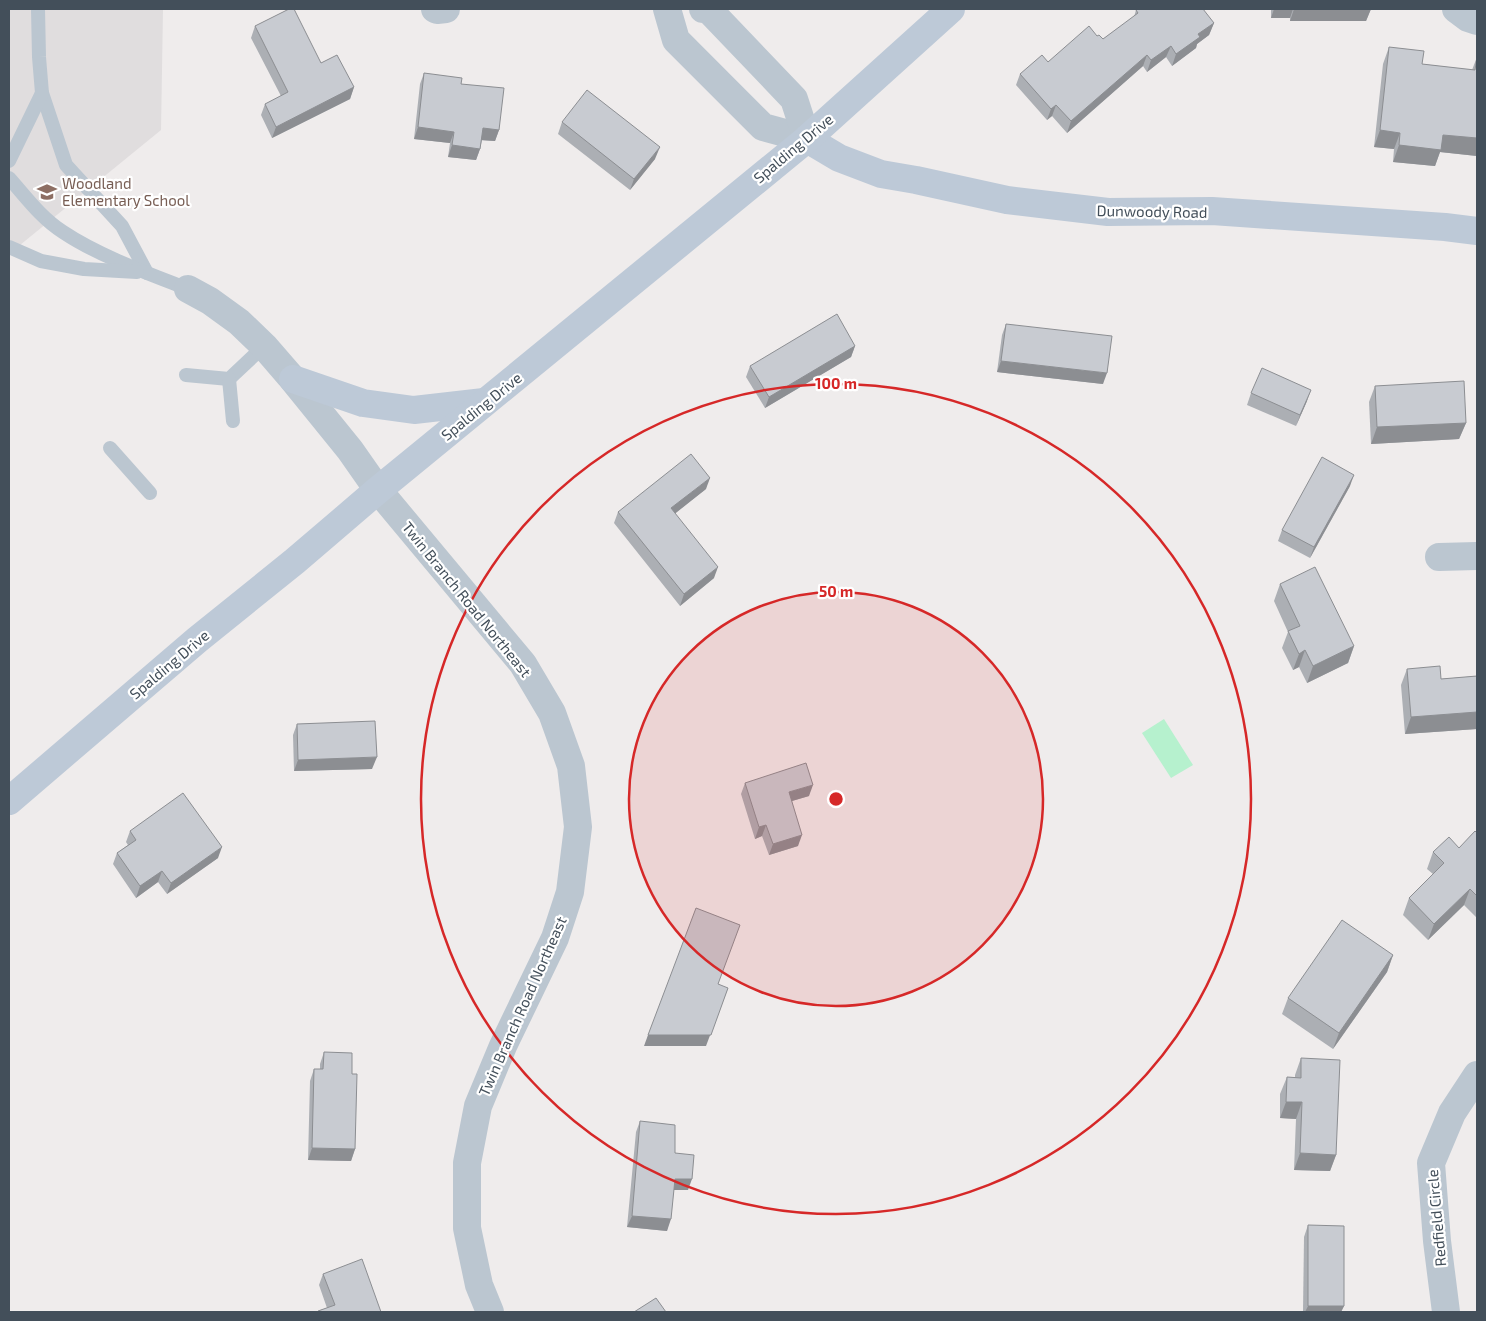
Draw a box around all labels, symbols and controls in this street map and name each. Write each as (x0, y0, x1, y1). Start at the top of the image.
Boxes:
street label: Spalding Drive (750, 110, 836, 186)
place label: Woodland Elementary School (62, 174, 190, 209)
school or university icon: Woodland Elementary School (36, 181, 58, 203)
street label: Dunwoody Road (1097, 201, 1207, 221)
street label: Spalding Drive (437, 368, 525, 444)
text: 100 m (815, 374, 857, 392)
street label: Twin Branch Road Northeast (399, 518, 535, 680)
text: 50 m (819, 582, 853, 600)
street label: Spalding Drive (126, 626, 212, 702)
centre of rings (827, 790, 845, 808)
street label: Twin Branch Road Northeast (474, 913, 570, 1099)
street label: Redfield Circle (1423, 1169, 1449, 1267)

